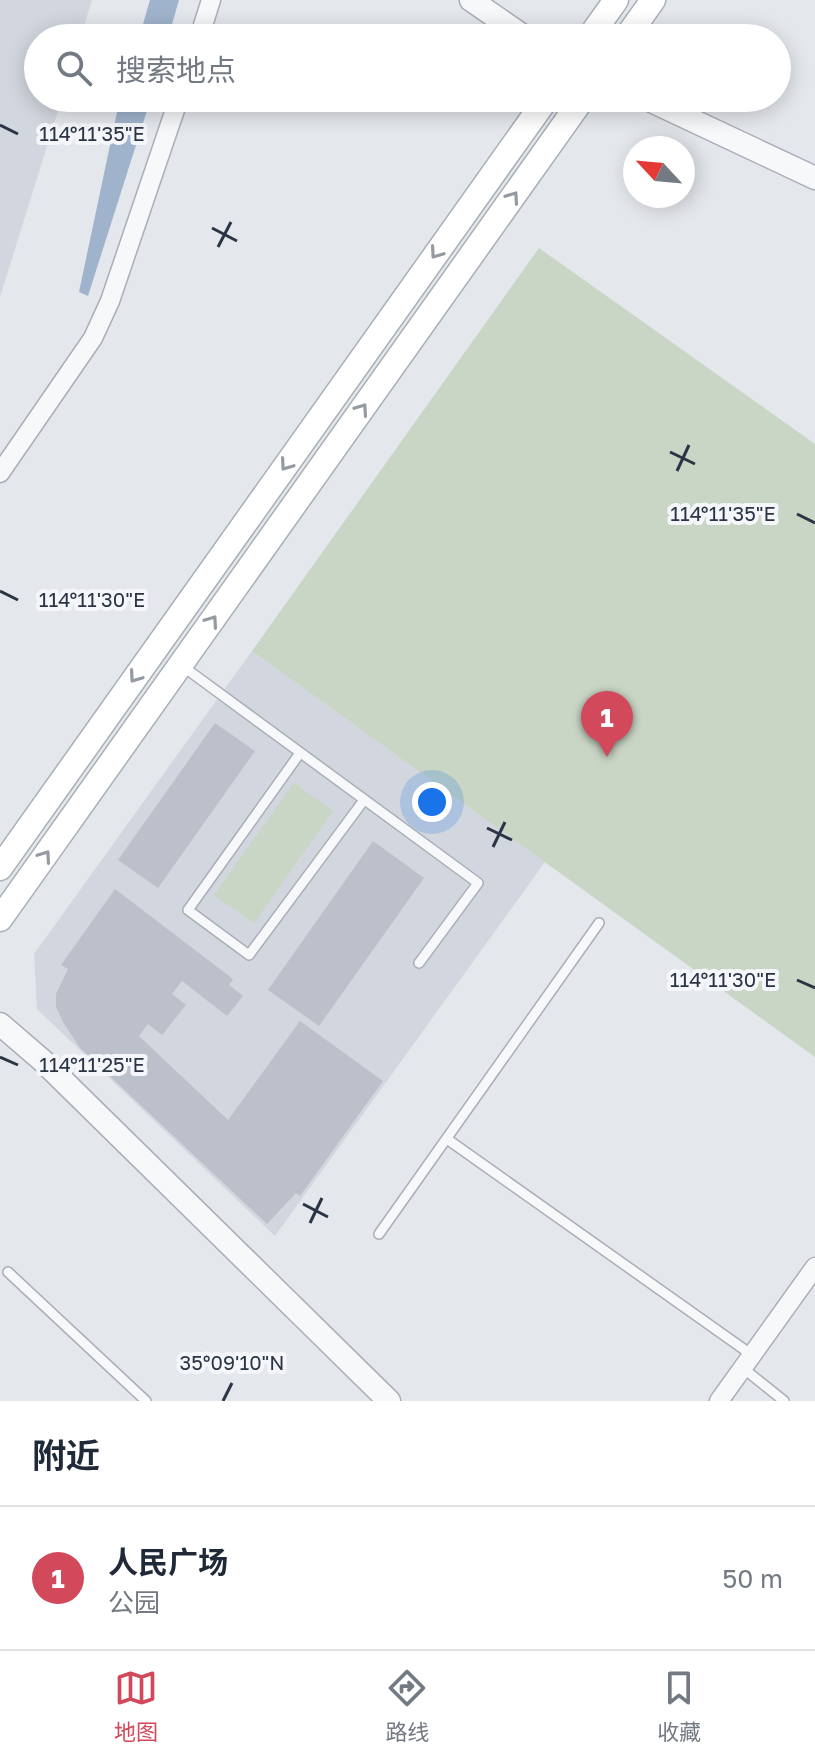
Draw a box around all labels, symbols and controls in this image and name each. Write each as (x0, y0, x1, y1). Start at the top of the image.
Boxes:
search box (24, 24, 791, 112)
icon: search (52, 46, 96, 90)
text: 搜索地点 (116, 52, 236, 88)
text: 114°11'35"E (39, 121, 145, 145)
north arrow (623, 136, 695, 208)
one-way arrow (503, 191, 518, 206)
one-way arrow (432, 244, 446, 258)
one-way arrow (353, 403, 367, 418)
one-way arrow (281, 456, 296, 470)
text: 114°11'35"E (670, 501, 776, 525)
text: 114°11'30"E (39, 587, 145, 611)
one-way arrow (202, 615, 217, 630)
one-way arrow (131, 668, 145, 682)
pin: 1 (581, 691, 633, 757)
your location (412, 782, 452, 822)
one-way arrow (35, 850, 50, 864)
text: 114°11'30"E (670, 967, 776, 991)
text: 114°11'25"E (39, 1052, 145, 1076)
text: 35°09'10"N (179, 1350, 285, 1374)
text: 附近 (32, 1435, 100, 1475)
text: 人民广场 (108, 1544, 228, 1580)
text: 1 (51, 1563, 65, 1594)
text: 50 m (722, 1563, 783, 1594)
text: 公园 (108, 1587, 160, 1618)
tab: 地图 (114, 1666, 158, 1746)
tab: 路线 (385, 1666, 429, 1746)
tab: 收藏 (657, 1666, 701, 1746)

